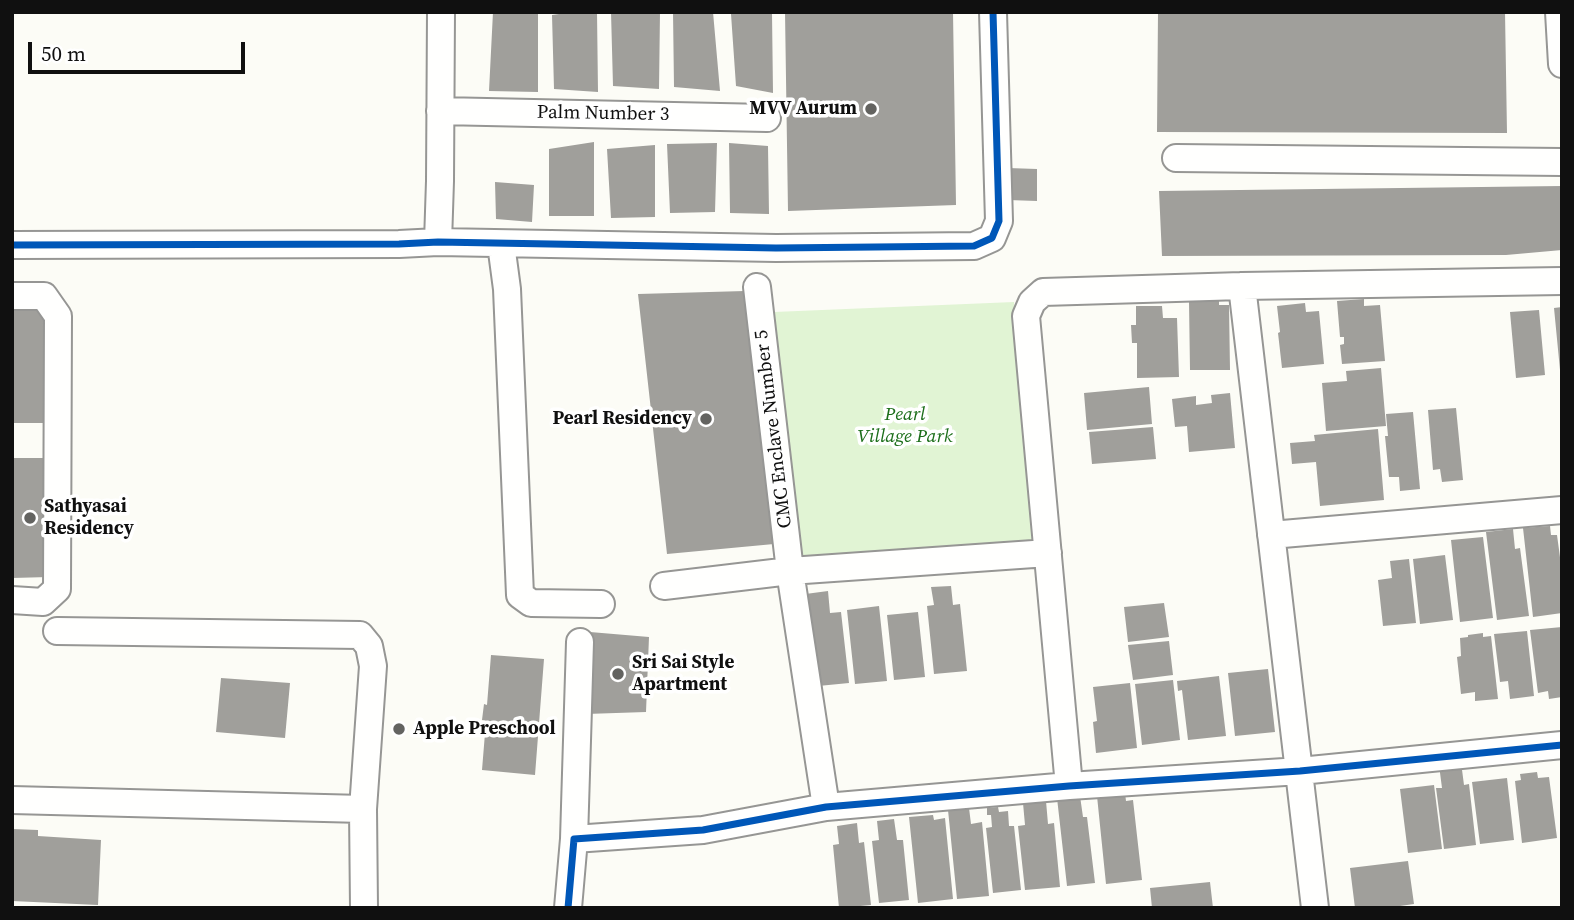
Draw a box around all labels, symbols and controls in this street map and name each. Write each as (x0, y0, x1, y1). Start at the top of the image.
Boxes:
scale bar (32, 28, 248, 72)
text: 50 m (41, 39, 86, 68)
place label: MVV Aurum (749, 98, 857, 120)
street label: Palm Number 3 (537, 101, 669, 127)
marker: MVV Aurum (863, 101, 879, 117)
street label: CMC Enclave Number 5 (751, 329, 797, 529)
park label: Pearl Village Park (857, 404, 953, 448)
place label: Pearl Residency (552, 408, 692, 430)
marker: Pearl Residency (698, 411, 714, 427)
place label: Sathyasai Residency (44, 496, 134, 540)
marker: Sathyasai Residency (22, 510, 38, 526)
place label: Sri Sai Style Apartment (632, 652, 734, 696)
marker: Sri Sai Style Apartment (610, 666, 626, 682)
place label: Apple Preschool (413, 718, 556, 740)
marker: Apple Preschool (391, 721, 407, 737)

